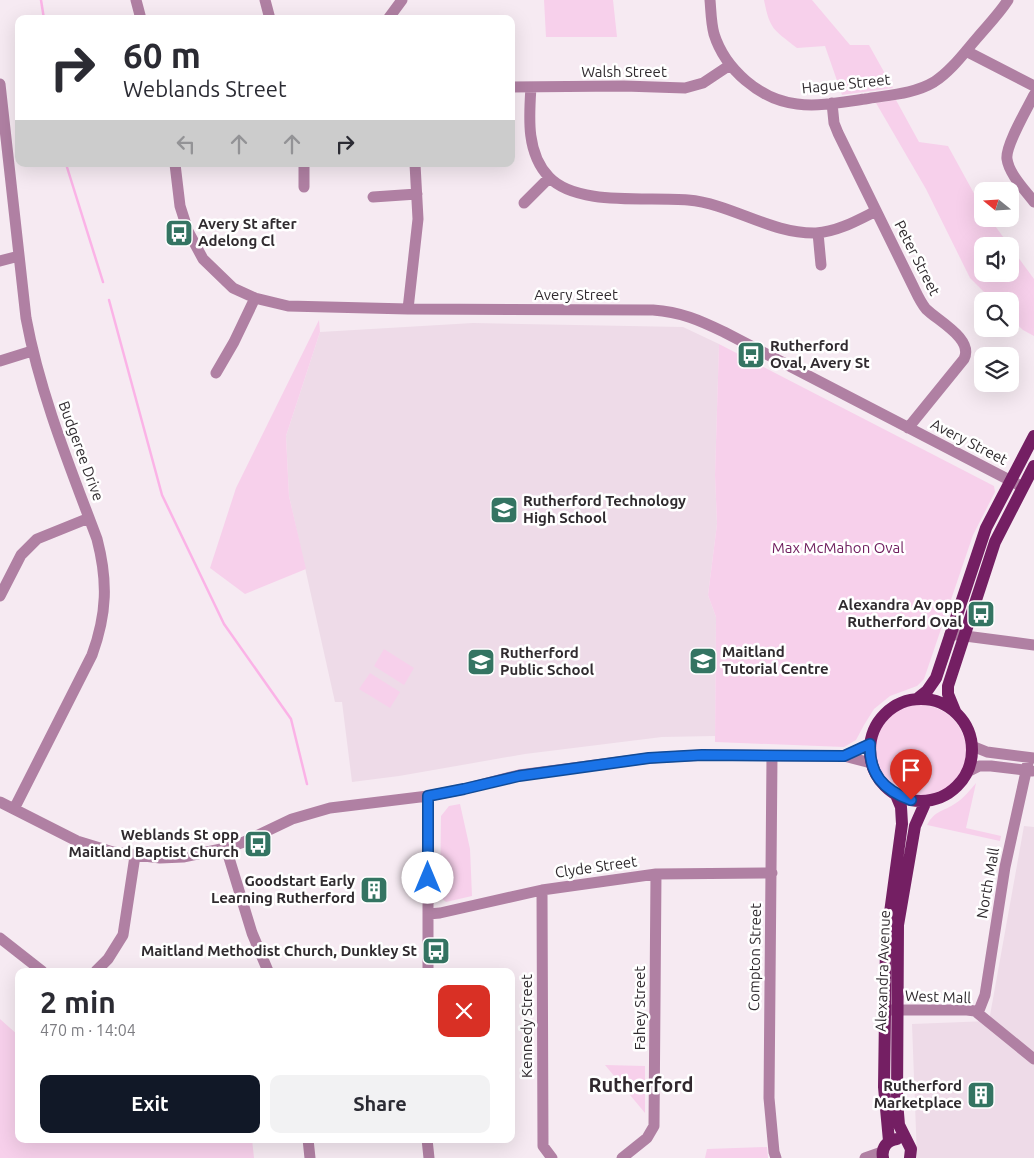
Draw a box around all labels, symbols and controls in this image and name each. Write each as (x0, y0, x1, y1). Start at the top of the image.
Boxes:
icon: right (40, 35, 105, 100)
text: 60 m (123, 35, 201, 75)
street label: Walsh Street (581, 63, 667, 80)
street label: Hague Street (801, 70, 891, 97)
text: Weblands Street (123, 76, 287, 101)
icon: left (172, 130, 200, 158)
icon: ahead (225, 130, 253, 158)
icon: ahead (278, 130, 306, 158)
icon: right (331, 130, 359, 158)
north arrow (974, 182, 1019, 228)
map controls (974, 182, 1019, 392)
place label: Avery St after Adelong Cl (198, 215, 297, 249)
street label: Peter Street (891, 217, 944, 298)
bus stop icon: Avery St after Adelong Cl (164, 218, 194, 248)
button: sound (974, 237, 1019, 282)
street label: Avery Street (534, 286, 618, 303)
button: search (974, 292, 1019, 337)
place label: Rutherford Oval, Avery St (770, 337, 870, 371)
bus stop icon: Rutherford Oval, Avery St (736, 340, 766, 370)
button: layers (974, 347, 1019, 392)
street label: Budgeree Drive (56, 399, 107, 503)
street label: Avery Street (928, 415, 1010, 468)
place label: Rutherford Technology High School (523, 492, 686, 526)
school or university icon: Rutherford Technology High School (489, 495, 519, 525)
park label: Max McMahon Oval (772, 539, 904, 556)
place label: Alexandra Av opp Rutherford Oval (838, 596, 962, 630)
bus stop icon: Alexandra Av opp Rutherford Oval (966, 599, 996, 629)
place label: Maitland Tutorial Centre (722, 643, 829, 677)
place label: Rutherford Public School (500, 644, 595, 678)
school or university icon: Maitland Tutorial Centre (688, 646, 718, 676)
school or university icon: Rutherford Public School (466, 647, 496, 677)
pin (890, 749, 932, 800)
icon: arrive (897, 756, 925, 784)
place label: Weblands St opp Maitland Baptist Church (69, 826, 239, 860)
bus stop icon: Weblands St opp Maitland Baptist Church (243, 829, 273, 859)
street label: North Mall (973, 846, 1002, 920)
position arrow (401, 851, 453, 903)
street label: Clyde Street (554, 852, 638, 881)
place label: Goodstart Early Learning Rutherford (211, 872, 355, 906)
building icon: Goodstart Early Learning Rutherford (359, 875, 389, 905)
street label: Compton Street (745, 903, 764, 1011)
street label: Alexandra Avenue (872, 910, 893, 1032)
bus stop icon: Maitland Methodist Church, Dunkley St (421, 936, 451, 966)
place label: Maitland Methodist Church, Dunkley St (141, 942, 418, 959)
street label: Fahey Street (631, 966, 648, 1050)
street label: Kennedy Street (518, 974, 535, 1078)
text: 2 min (40, 985, 116, 1019)
button: close (438, 985, 490, 1037)
street label: West Mall (905, 987, 972, 1006)
text: 470 m · 14:04 (40, 1021, 136, 1039)
district label: Rutherford (589, 1073, 693, 1096)
button: Exit (40, 1075, 260, 1133)
button: Share (270, 1075, 490, 1133)
place label: Rutherford Marketplace (874, 1077, 962, 1111)
building icon: Rutherford Marketplace (966, 1080, 996, 1110)

